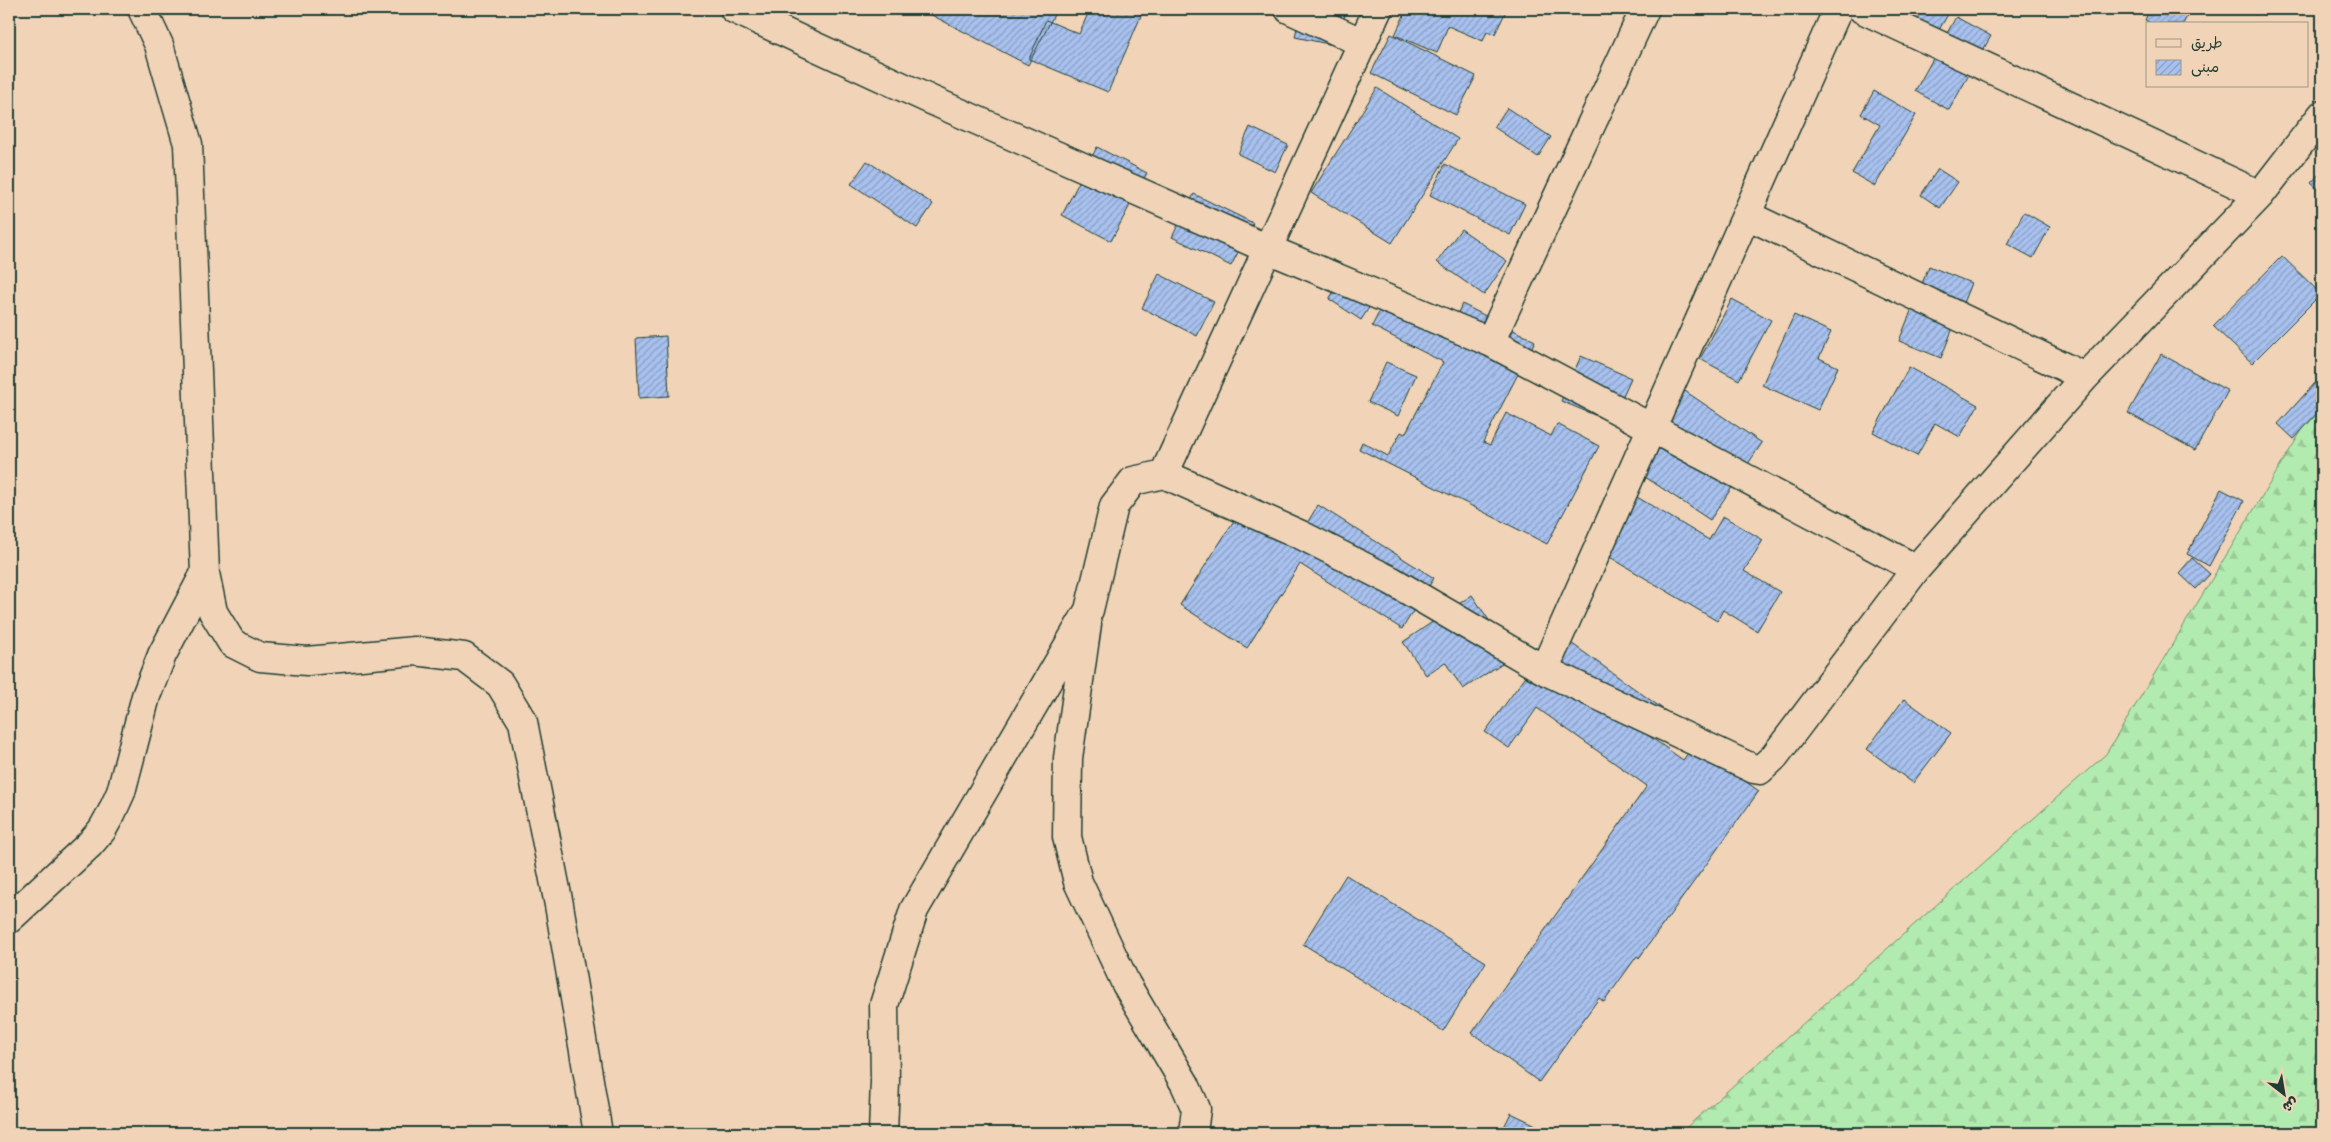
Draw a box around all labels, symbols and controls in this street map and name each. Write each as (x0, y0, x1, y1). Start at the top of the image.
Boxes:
legend (2146, 22, 2308, 88)
text: طريق (2191, 32, 2223, 53)
text: مبنى (2191, 56, 2219, 77)
north arrow (2258, 1070, 2308, 1120)
text: ش (2279, 1093, 2302, 1118)

